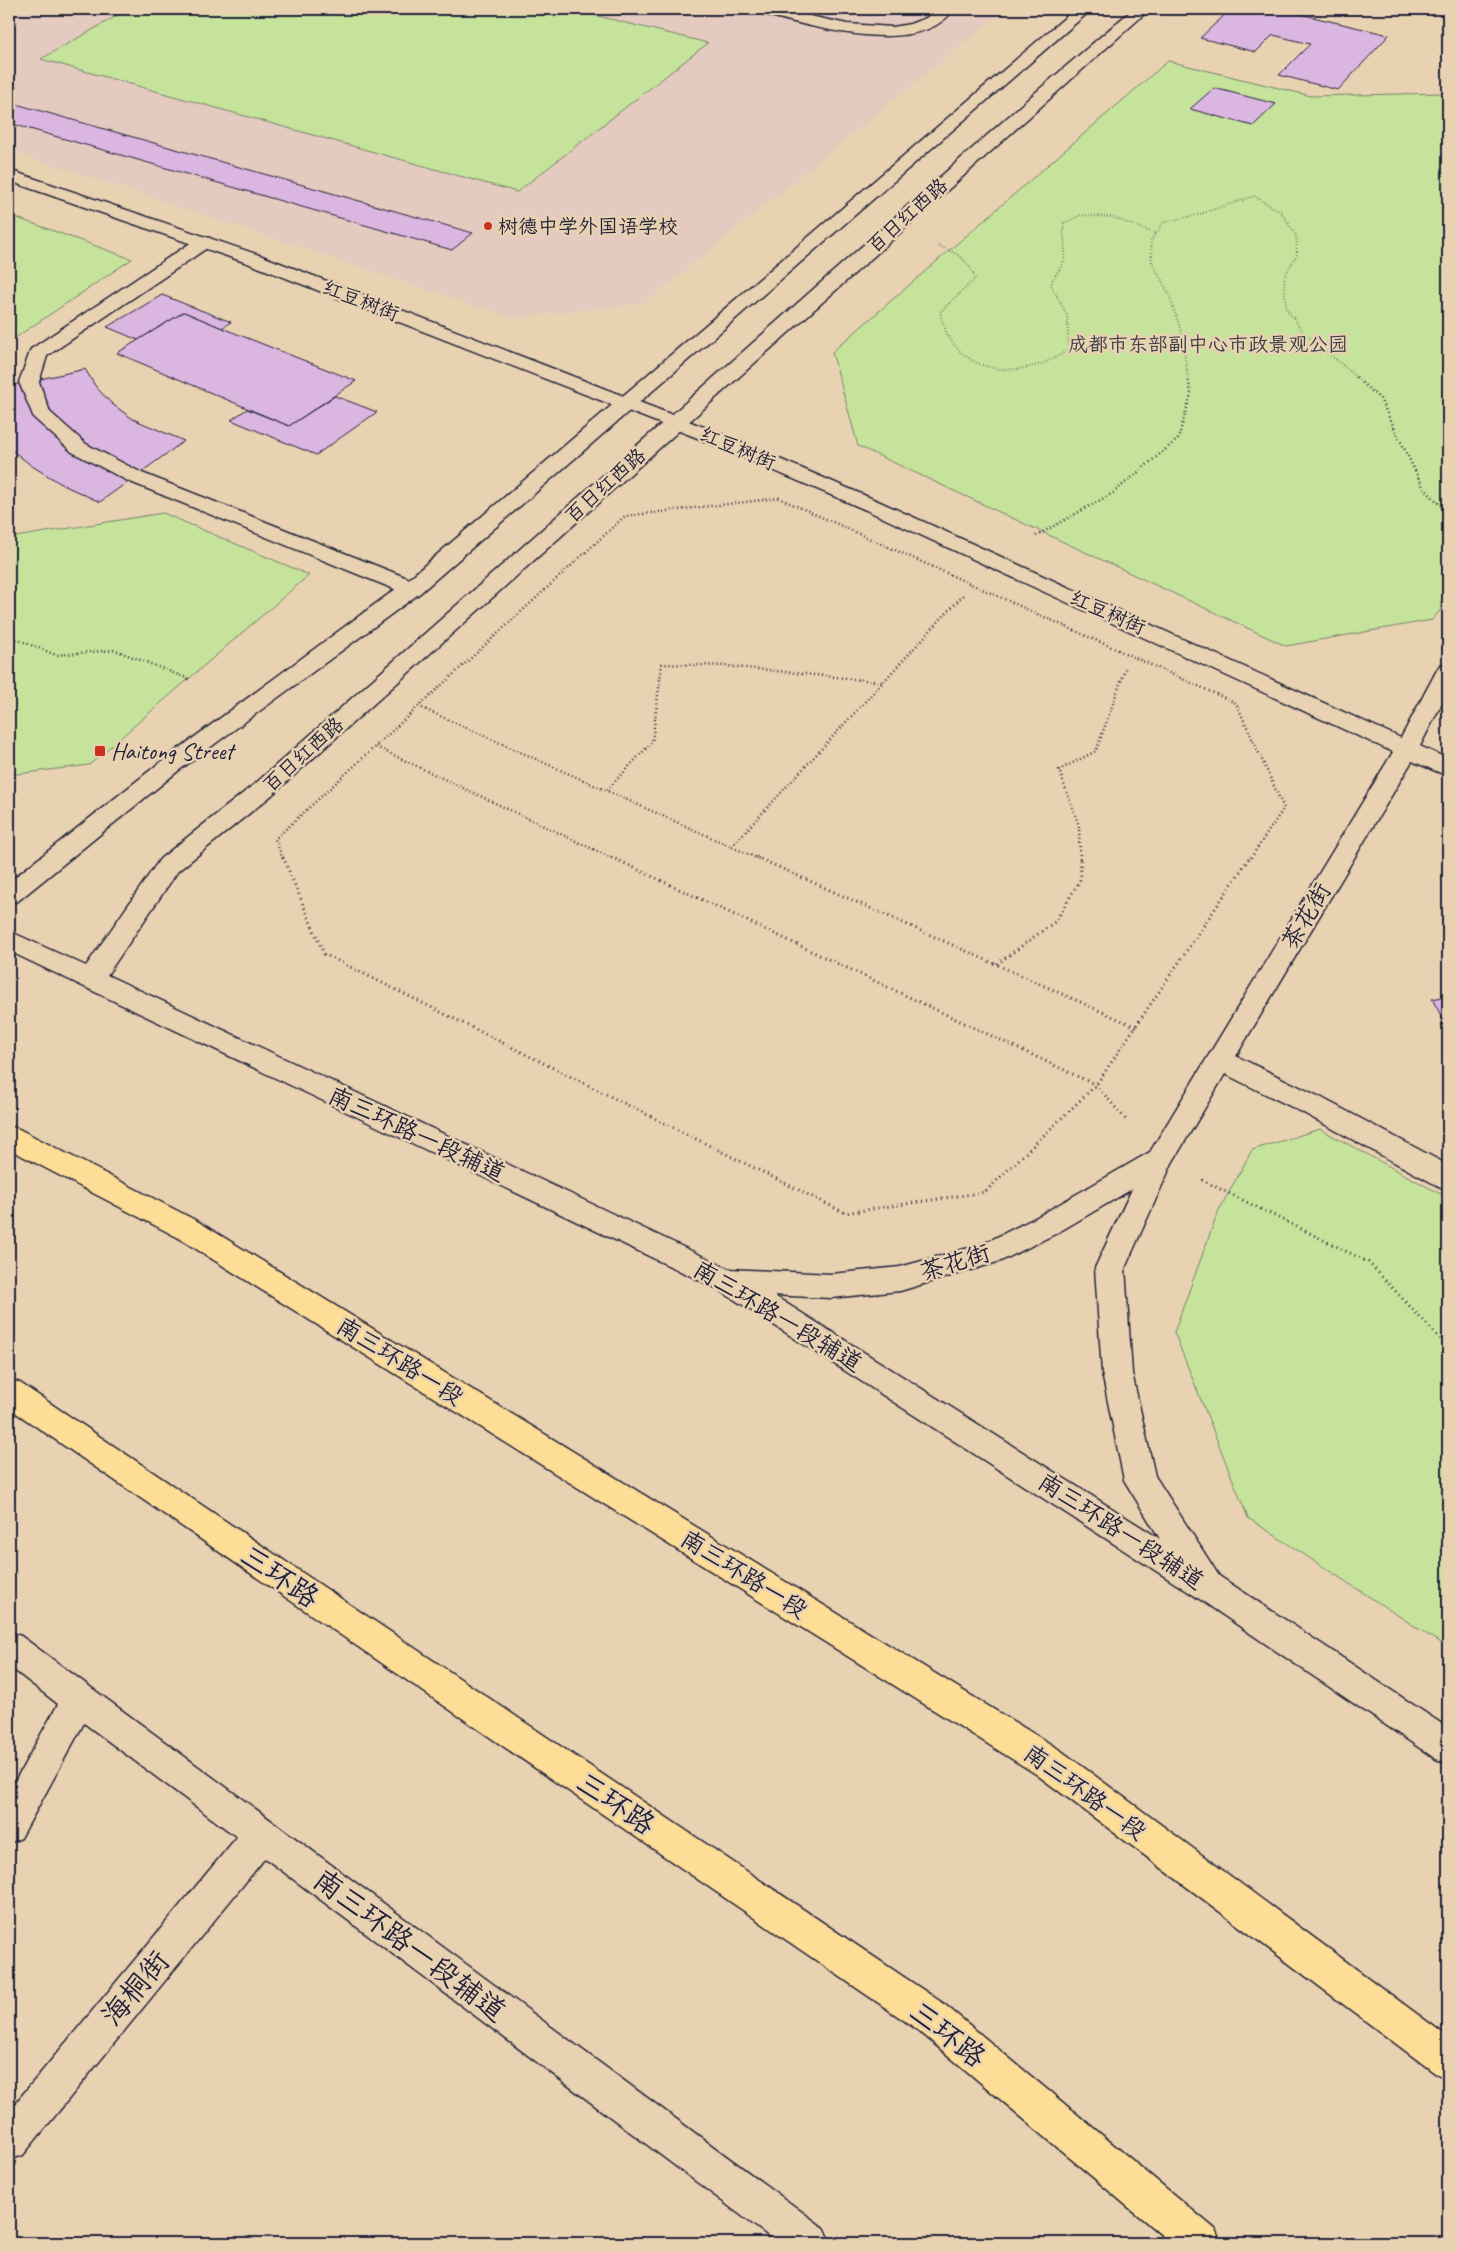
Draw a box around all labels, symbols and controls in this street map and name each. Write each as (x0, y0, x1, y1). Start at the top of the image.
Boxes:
street label: 百日红西路 (862, 172, 954, 258)
place label: 树德中学外国语学校 (498, 214, 678, 239)
marker: 树德中学外国语学校 (482, 220, 494, 232)
street label: 红豆树街 (319, 274, 403, 326)
park label: 成都市东部副中心市政景观公园 (1068, 332, 1348, 357)
street label: 红豆树街 (696, 421, 780, 476)
street label: 百日红西路 (560, 442, 652, 528)
street label: 红豆树街 (1066, 585, 1149, 640)
street label: 百日红西路 (258, 711, 350, 797)
place label: Haitong Street (111, 736, 236, 766)
marker: Haitong Street (93, 744, 107, 758)
street label: 茶花街 (1275, 877, 1337, 955)
street label: 南三环路一段辅道 (324, 1080, 510, 1188)
street label: 茶花街 (916, 1237, 994, 1287)
street label: 南三环路一段辅道 (688, 1254, 868, 1378)
street label: 南三环路一段 (331, 1310, 469, 1412)
street label: 南三环路一段辅道 (1032, 1466, 1210, 1596)
street label: 南三环路一段 (675, 1523, 813, 1625)
street label: 三环路 (233, 1537, 326, 1616)
street label: 南三环路一段 (1018, 1738, 1152, 1846)
street label: 三环路 (569, 1764, 662, 1843)
street label: 南三环路一段辅道 (306, 1861, 513, 2030)
street label: 海桐街 (93, 1943, 178, 2034)
street label: 三环路 (902, 1993, 993, 2076)

